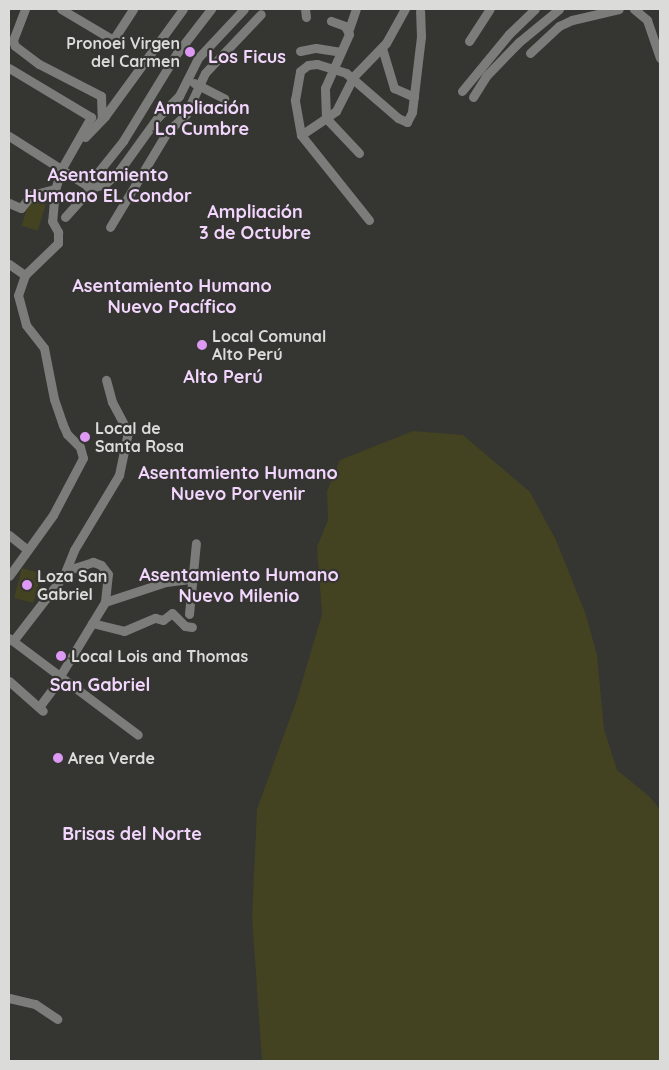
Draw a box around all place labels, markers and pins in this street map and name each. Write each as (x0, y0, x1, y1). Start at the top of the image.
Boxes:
place label: Pronoei Virgen del Carmen (66, 33, 180, 71)
marker: Pronoei Virgen del Carmen (184, 46, 196, 58)
place label: Local Comunal Alto Perú (212, 326, 326, 364)
marker: Local Comunal Alto Perú (196, 339, 208, 351)
place label: Local de Santa Rosa (95, 418, 184, 456)
marker: Local de Santa Rosa (79, 431, 91, 443)
place label: Loza San Gabriel (37, 566, 107, 604)
marker: Loza San Gabriel (21, 579, 33, 591)
place label: Local Lois and Thomas (71, 646, 248, 666)
marker: Local Lois and Thomas (55, 650, 67, 662)
place label: Area Verde (68, 748, 155, 768)
marker: Area Verde (52, 752, 64, 764)

